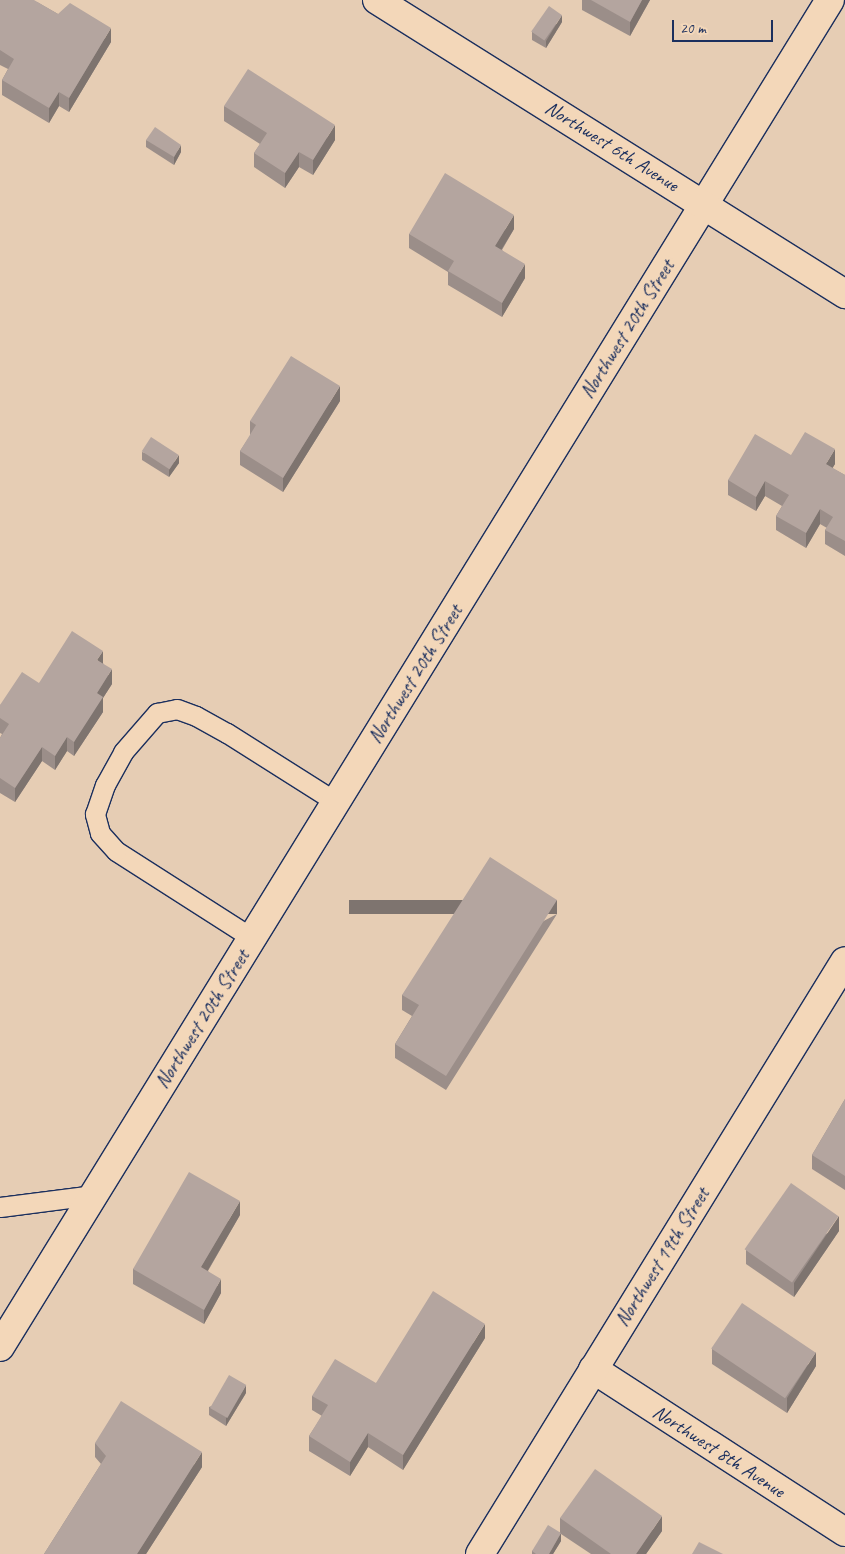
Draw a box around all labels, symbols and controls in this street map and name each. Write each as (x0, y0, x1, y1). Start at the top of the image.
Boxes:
scale bar (675, 10, 776, 42)
text: 20 m (680, 19, 706, 38)
street label: Northwest 6th Avenue (541, 95, 683, 197)
street label: Northwest 20th Street (575, 255, 679, 403)
street label: Northwest 20th Street (363, 600, 467, 748)
street label: Northwest 20th Street (150, 945, 254, 1093)
street label: Northwest 19th Street (610, 1183, 714, 1331)
street label: Northwest 8th Avenue (648, 1399, 790, 1503)

